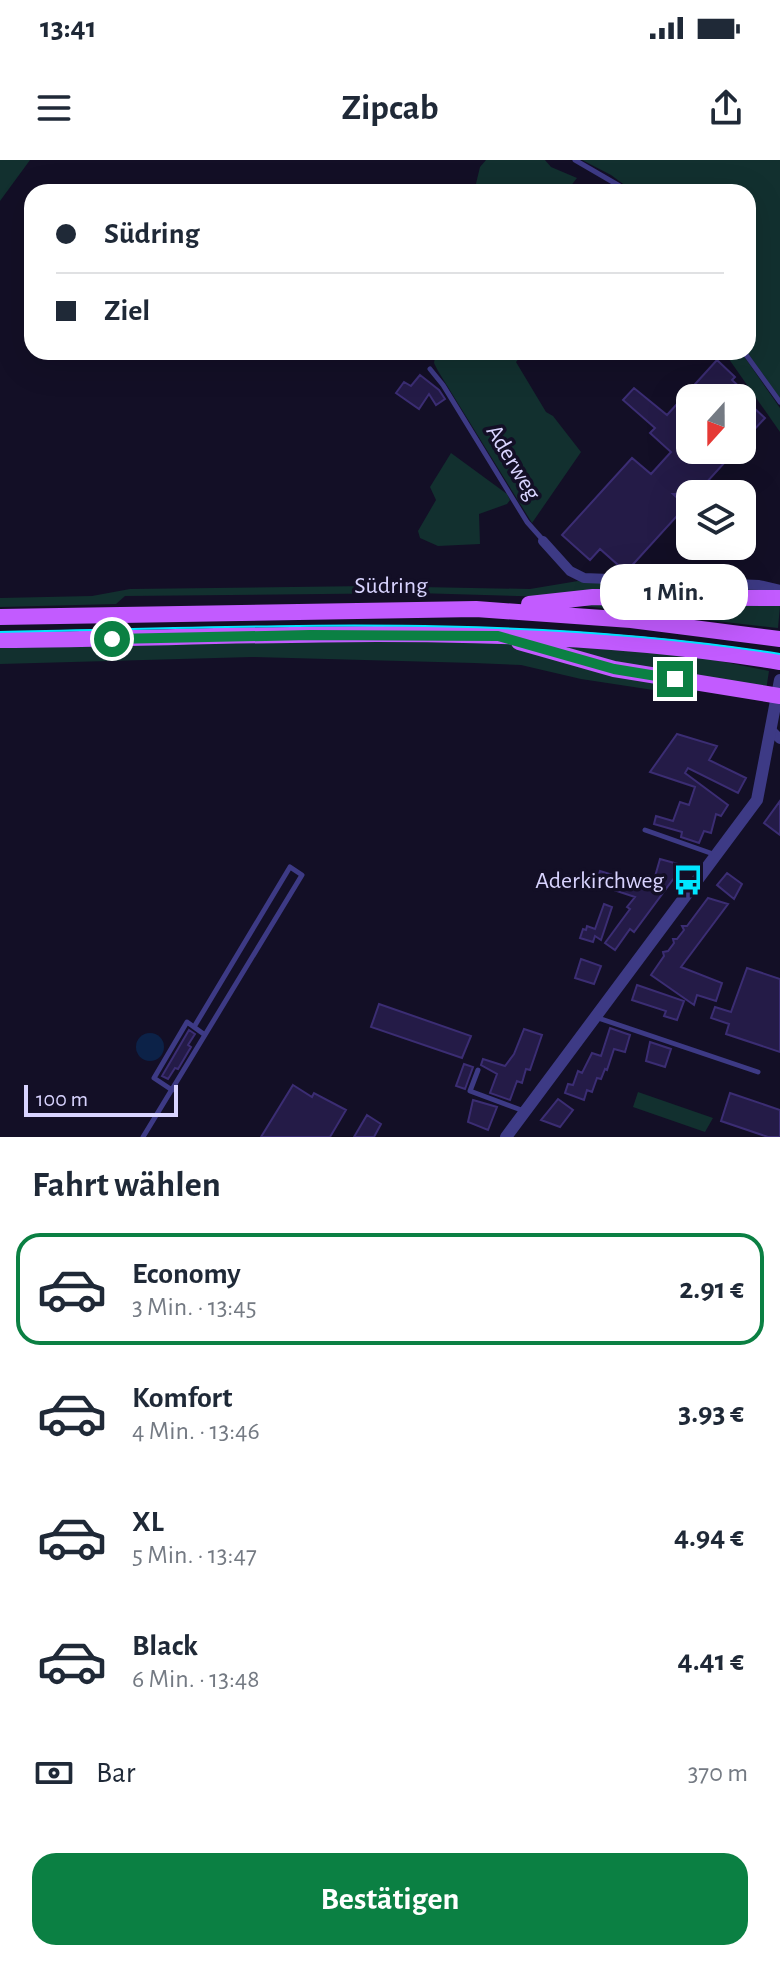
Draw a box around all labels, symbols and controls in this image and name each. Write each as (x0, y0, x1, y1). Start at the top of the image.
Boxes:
text: 13:41 (40, 13, 97, 43)
icon: menu (32, 86, 76, 130)
icon: share (704, 86, 748, 130)
text: Zipcab (341, 90, 439, 126)
text: Südring (104, 219, 200, 249)
text: Ziel (104, 296, 150, 326)
north arrow (676, 384, 756, 464)
map controls (676, 384, 756, 560)
street label: Aderweg (481, 421, 545, 505)
button: layers (676, 480, 756, 560)
callout: 1 Min. (601, 563, 749, 619)
street label: Südring (354, 574, 428, 598)
text: 1 Min. (644, 579, 704, 605)
route start (94, 621, 130, 657)
route end (657, 661, 693, 697)
bus stop icon: Aderkirchweg (671, 863, 705, 897)
place label: Aderkirchweg (535, 869, 664, 893)
scale bar (24, 1081, 178, 1117)
text: 100 m (36, 1088, 88, 1110)
text: Fahrt wählen (32, 1167, 221, 1203)
icon: car (36, 1253, 108, 1325)
text: Economy (132, 1259, 241, 1289)
text: 2.91 € (679, 1274, 744, 1304)
text: 3 Min. · 13:45 (132, 1294, 257, 1320)
icon: car (36, 1377, 108, 1449)
text: Komfort (132, 1383, 232, 1413)
text: 3.93 € (678, 1398, 744, 1428)
text: 4 Min. · 13:46 (132, 1418, 260, 1444)
icon: car (36, 1501, 108, 1573)
text: XL (132, 1507, 164, 1537)
text: 4.94 € (674, 1522, 744, 1552)
text: 5 Min. · 13:47 (132, 1542, 257, 1568)
icon: car (36, 1625, 108, 1697)
text: Black (132, 1631, 198, 1661)
text: 4.41 € (678, 1646, 744, 1676)
text: 6 Min. · 13:48 (132, 1666, 260, 1692)
icon: cash (32, 1751, 76, 1795)
text: Bar (96, 1758, 135, 1788)
text: 370 m (688, 1760, 748, 1786)
button: Bestätigen (32, 1853, 748, 1945)

